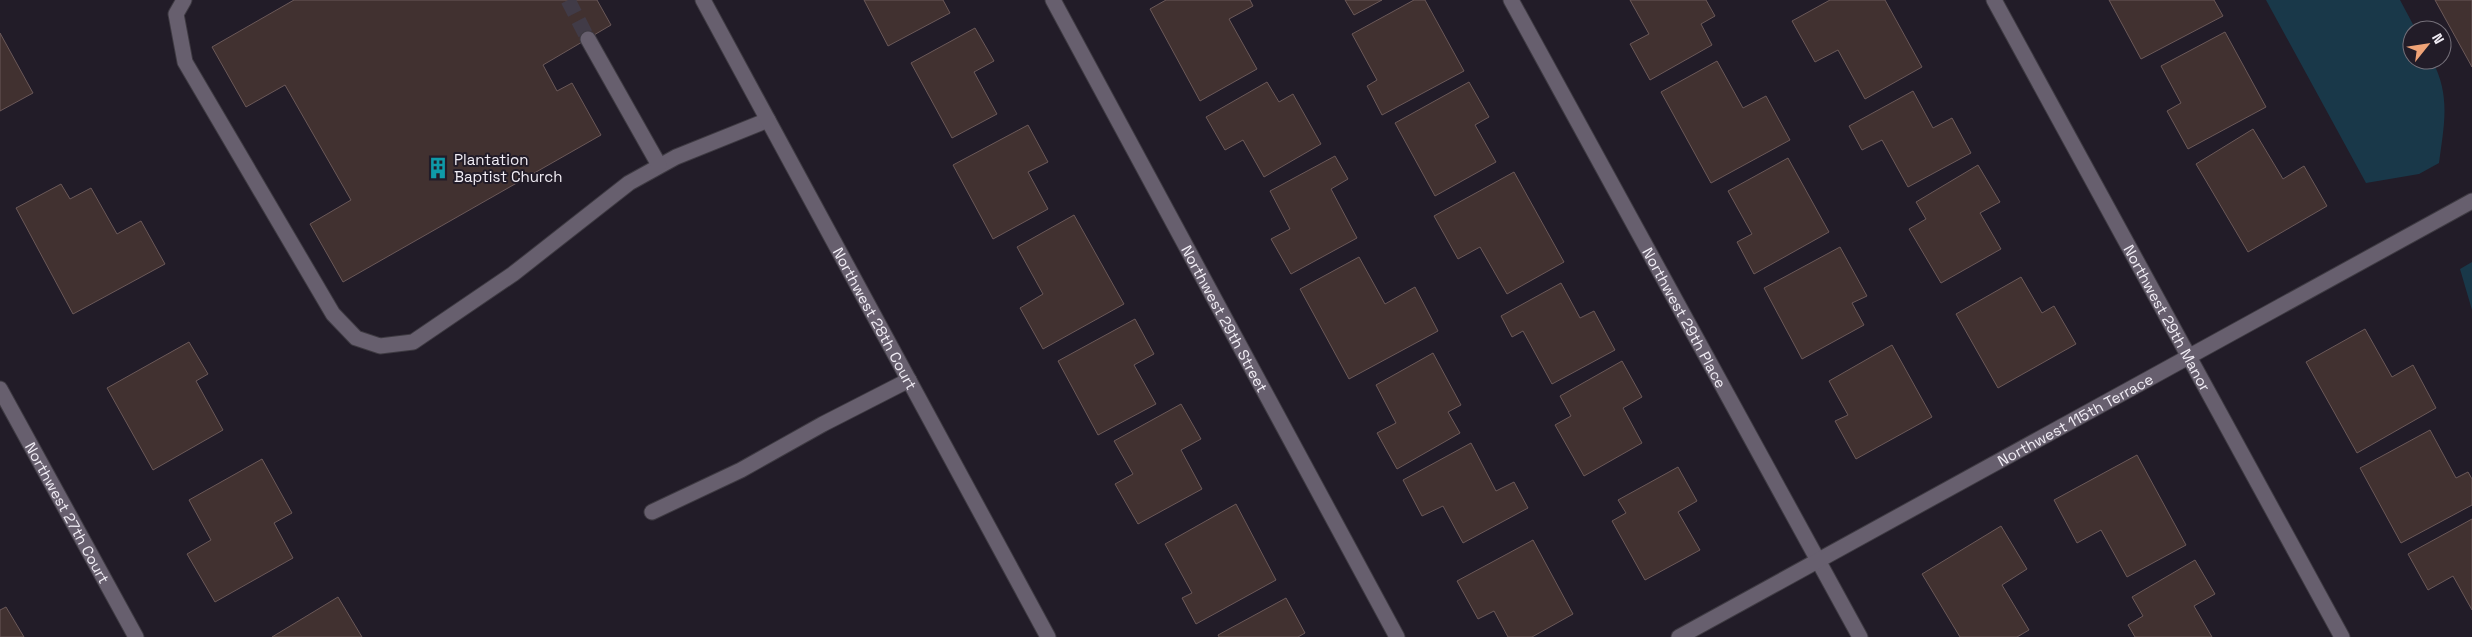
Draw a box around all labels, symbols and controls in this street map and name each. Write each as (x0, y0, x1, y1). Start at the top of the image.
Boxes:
north arrow (2402, 20, 2452, 70)
text: N (2428, 30, 2448, 47)
place label: Plantation Baptist Church (454, 150, 562, 186)
building icon: Plantation Baptist Church (425, 155, 451, 181)
street label: Northwest 29th Manor (2120, 241, 2215, 395)
street label: Northwest 29th Street (1178, 242, 1272, 395)
street label: Northwest 28th Court (829, 244, 922, 393)
street label: Northwest 29th Place (1639, 244, 1731, 391)
street label: Northwest 115th Terrace (1994, 369, 2156, 470)
street label: Northwest 27th Court (21, 439, 114, 587)

